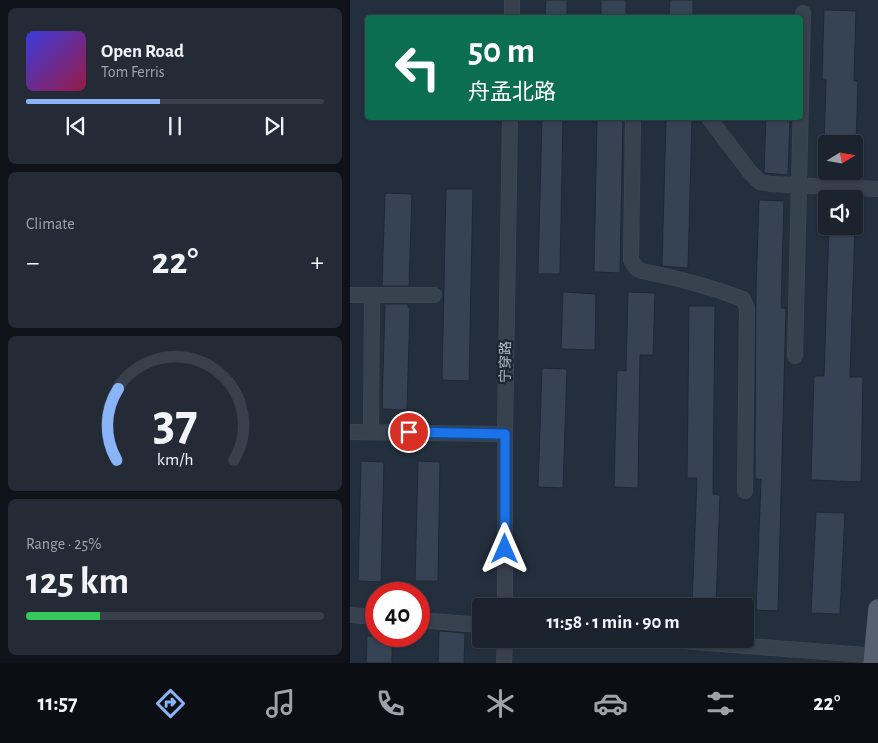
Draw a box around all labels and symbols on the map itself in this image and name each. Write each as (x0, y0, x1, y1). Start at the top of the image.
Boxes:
north arrow (818, 135, 862, 180)
street label: 宁穿路 (497, 341, 513, 383)
pin (388, 411, 430, 453)
position arrow (478, 522, 530, 574)
speed limit sign: 40 (365, 582, 430, 647)

